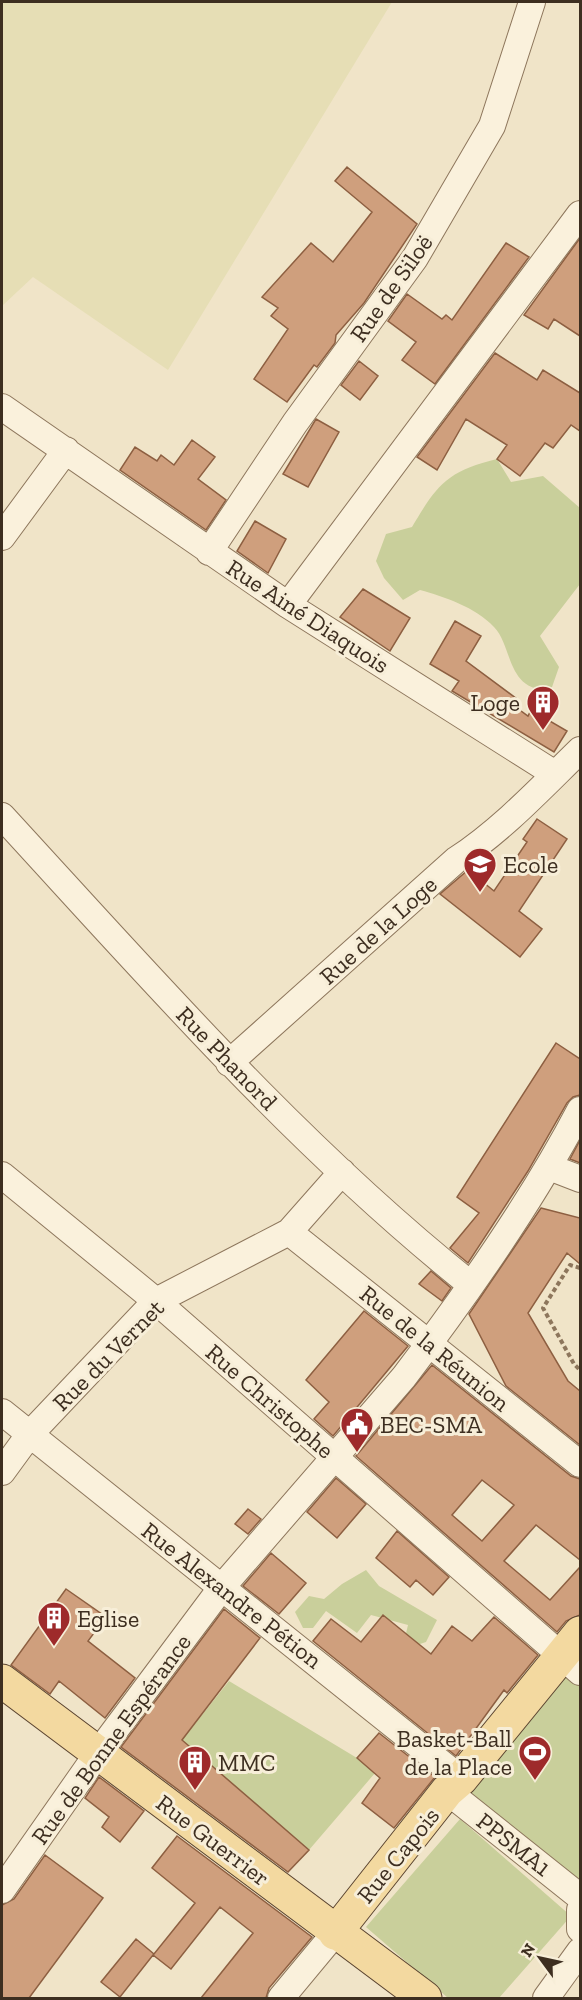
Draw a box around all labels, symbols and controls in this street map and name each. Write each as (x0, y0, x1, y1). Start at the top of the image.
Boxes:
street label: Rue de Siloë (343, 229, 439, 347)
street label: Rue Ainé Diaquois (221, 553, 395, 679)
building icon: Loge (525, 684, 561, 731)
place label: Loge (470, 688, 520, 717)
school or university icon: Ecole (462, 846, 498, 893)
place label: Ecole (503, 850, 558, 879)
street label: Rue de la Loge (313, 870, 443, 990)
street label: Rue Phanord (170, 1000, 284, 1116)
street label: Rue de la Réunion (354, 1279, 516, 1417)
street label: Rue du Vernet (46, 1293, 170, 1417)
street label: Rue Christophe (200, 1337, 340, 1465)
public building icon: BEC-SMA (339, 1406, 375, 1453)
place label: BEC-SMA (380, 1410, 482, 1439)
street label: Rue Alexandre Pétion (136, 1515, 328, 1675)
building icon: Eglise (36, 1600, 72, 1647)
place label: Eglise (77, 1604, 139, 1633)
street label: Rue de Bonne Espérance (25, 1628, 197, 1850)
place label: Basket-Ball de la Place (397, 1724, 512, 1781)
sports icon: Basket-Ball de la Place (517, 1734, 553, 1781)
building icon: MMC (177, 1744, 213, 1791)
place label: MMC (218, 1748, 276, 1777)
street label: Rue Guerrier (151, 1788, 275, 1892)
street label: Rue Capois (351, 1801, 445, 1909)
street label: PPSMA1 (471, 1806, 557, 1882)
north arrow (510, 1928, 570, 1988)
text: N (517, 1940, 539, 1960)

